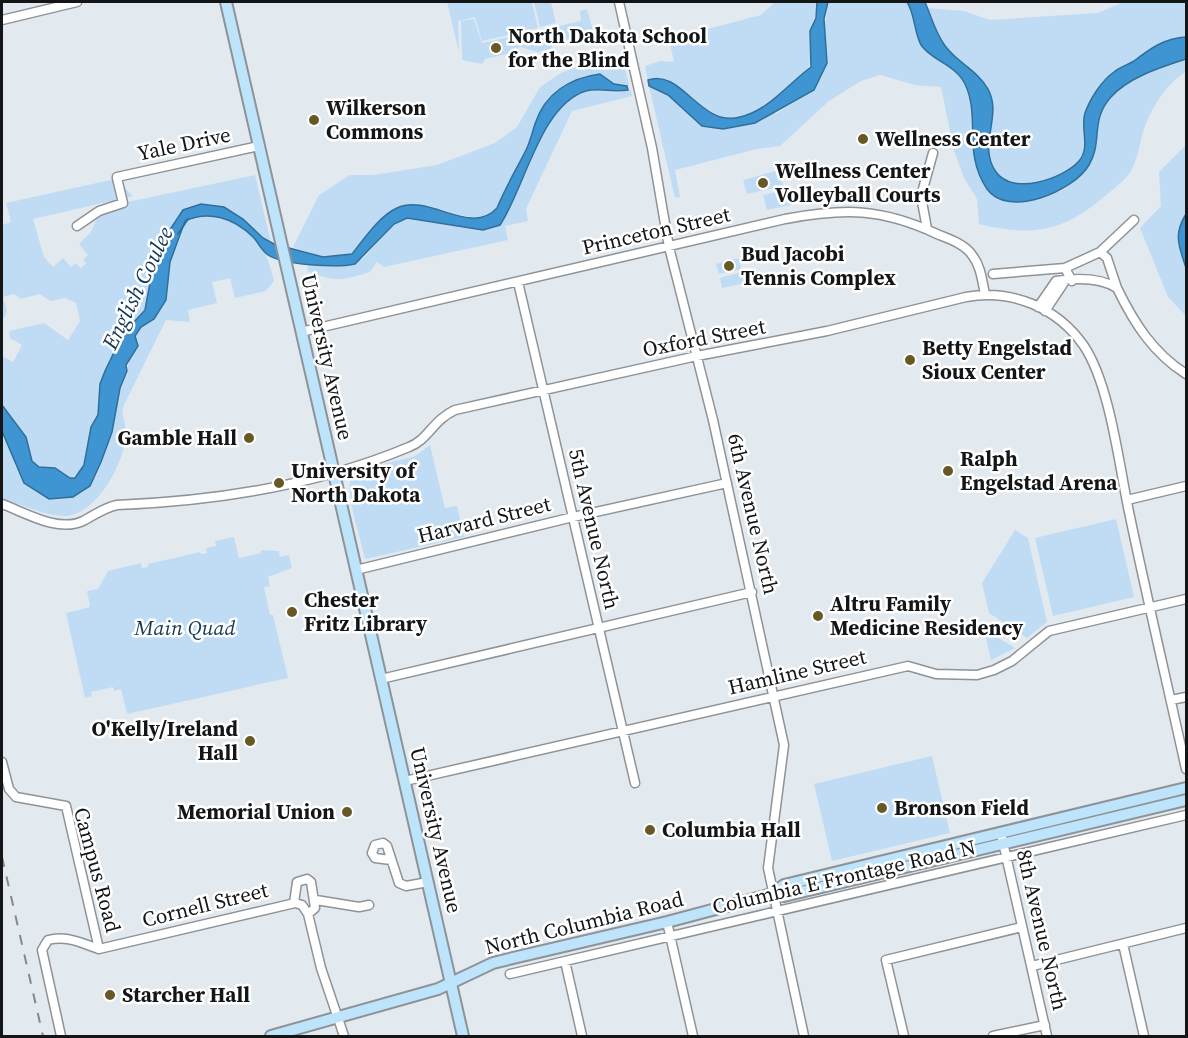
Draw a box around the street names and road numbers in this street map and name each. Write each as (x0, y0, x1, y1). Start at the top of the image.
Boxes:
street label: Yale Drive (135, 119, 233, 168)
street label: Princeton Street (579, 199, 733, 262)
street label: University Avenue (294, 271, 361, 443)
street label: Oxford Street (640, 311, 768, 364)
street label: 6th Avenue North (721, 431, 786, 597)
street label: 5th Avenue North (562, 446, 627, 612)
street label: Harvard Street (414, 489, 554, 550)
street label: Hamline Street (725, 642, 869, 701)
street label: University Avenue (403, 744, 470, 916)
street label: Campus Road (67, 804, 128, 936)
street label: Columbia E Frontage Road N (709, 832, 978, 921)
street label: 8th Avenue North (1010, 847, 1075, 1013)
street label: Cornell Street (139, 875, 271, 934)
street label: North Columbia Road (482, 884, 686, 961)

